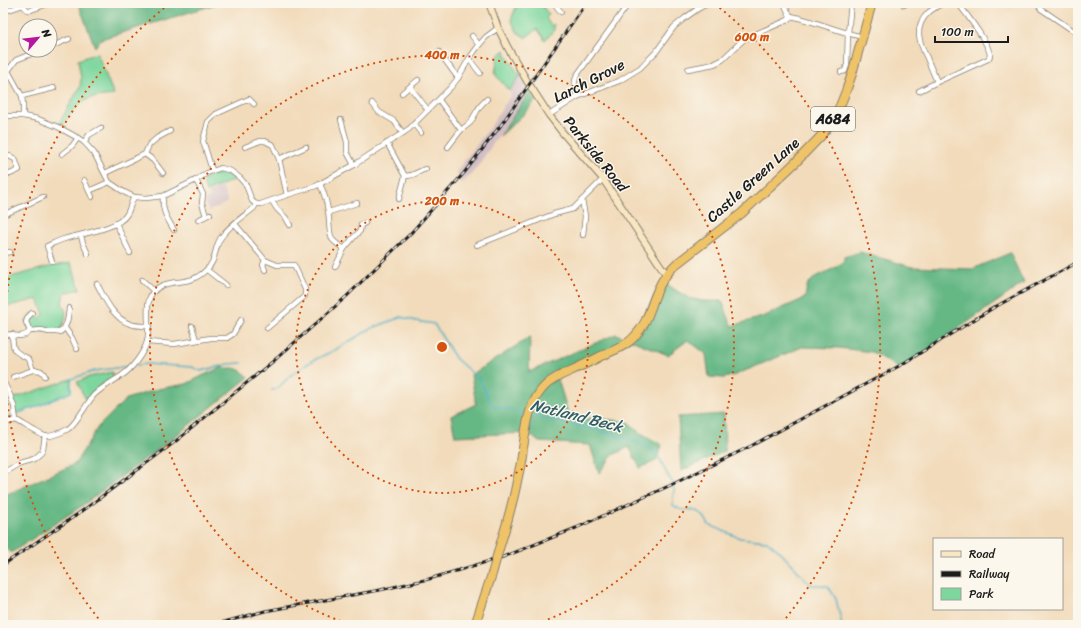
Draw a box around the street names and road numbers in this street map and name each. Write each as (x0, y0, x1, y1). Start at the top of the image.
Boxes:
street label: Larch Grove (549, 52, 630, 110)
road number: A684 (811, 107, 855, 131)
street label: Parkside Road (557, 110, 636, 199)
street label: Castle Green Lane (700, 131, 806, 229)

